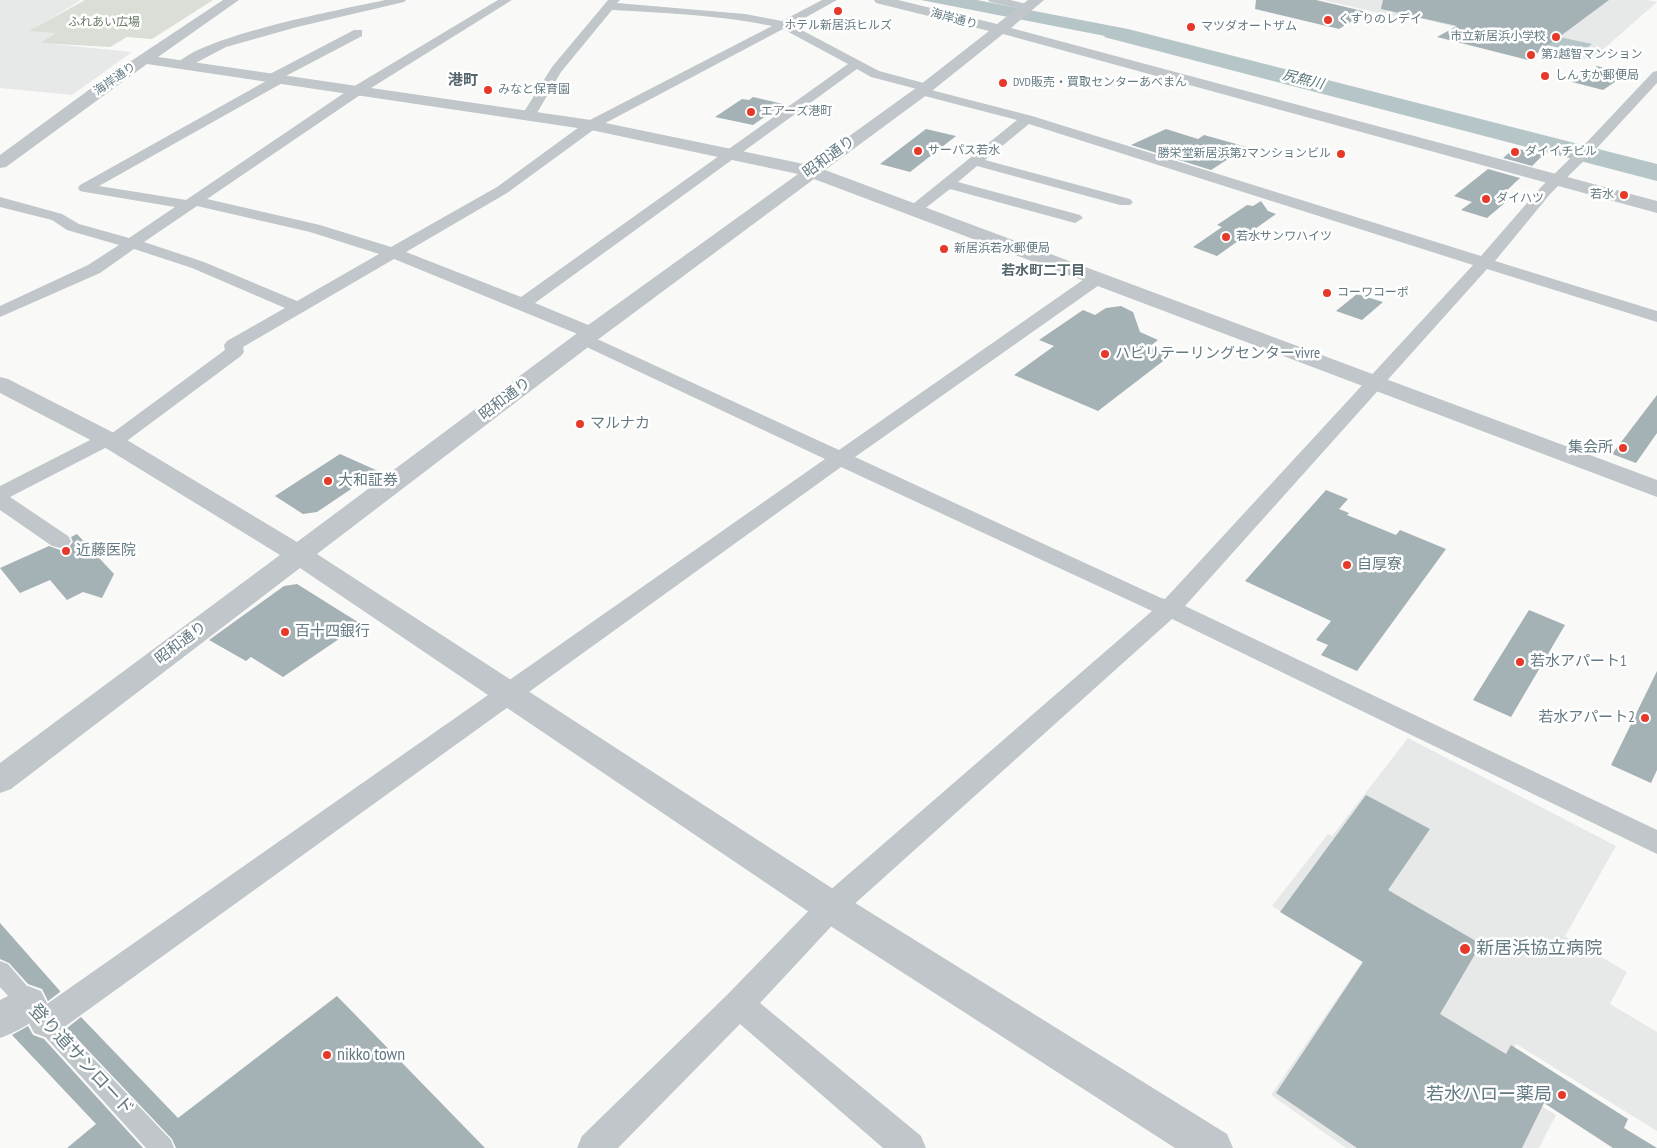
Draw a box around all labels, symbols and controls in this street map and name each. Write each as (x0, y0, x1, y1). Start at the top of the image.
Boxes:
marker: ホテル新居浜ヒルズ (832, 5, 844, 17)
street label: 海岸通り (929, 6, 979, 32)
place label: くすりのレデイ (1338, 13, 1422, 27)
marker: くすりのレデイ (1322, 14, 1334, 26)
park label: ふれあい広場 (68, 16, 140, 30)
place label: ホテル新居浜ヒルズ (784, 19, 892, 33)
place label: マツダオートザム (1201, 20, 1297, 34)
marker: マツダオートザム (1185, 21, 1197, 33)
place label: 市立新居浜小学校 (1450, 30, 1546, 44)
marker: 市立新居浜小学校 (1550, 31, 1562, 43)
place label: 第2越智マンション (1541, 48, 1642, 62)
marker: 第2越智マンション (1525, 49, 1537, 61)
street label: 海岸通り (91, 59, 139, 99)
water label: 尻無川 (1281, 67, 1325, 93)
place label: しんすか郵便局 (1555, 69, 1639, 83)
marker: しんすか郵便局 (1539, 70, 1551, 82)
district label: 港町 (448, 72, 478, 90)
place label: DVD販売・買取センターあべまん (1013, 76, 1187, 90)
marker: DVD販売・買取センターあべまん (997, 77, 1009, 89)
place label: みなと保育園 (498, 83, 570, 97)
marker: みなと保育園 (482, 84, 494, 96)
place label: エアーズ港町 (761, 105, 832, 119)
marker: エアーズ港町 (745, 106, 757, 118)
street label: 昭和通り (799, 132, 859, 182)
place label: サーパス若水 (928, 144, 1000, 158)
marker: サーパス若水 (912, 145, 924, 157)
place label: ダイイチビル (1525, 145, 1597, 159)
marker: ダイイチビル (1509, 146, 1521, 158)
place label: 勝栄堂新居浜第2マンションビル (1158, 147, 1331, 161)
marker: 勝栄堂新居浜第2マンションビル (1335, 148, 1347, 160)
place label: 若水 (1590, 188, 1614, 202)
marker: 若水 (1618, 189, 1630, 201)
place label: ダイハツ (1496, 192, 1544, 206)
marker: ダイハツ (1480, 193, 1492, 205)
place label: 若水サンワハイツ (1236, 230, 1332, 244)
marker: 若水サンワハイツ (1220, 231, 1232, 243)
place label: 新居浜若水郵便局 (954, 242, 1050, 256)
marker: 新居浜若水郵便局 (938, 243, 950, 255)
district label: 若水町二丁目 (1001, 263, 1085, 279)
place label: コーワコーポ (1337, 286, 1409, 300)
marker: コーワコーポ (1321, 287, 1333, 299)
place label: ハビリテーリングセンターvivre (1115, 345, 1320, 363)
marker: ハビリテーリングセンターvivre (1099, 348, 1111, 360)
street label: 昭和通り (476, 374, 534, 424)
place label: マルナカ (590, 415, 650, 433)
marker: マルナカ (574, 418, 586, 430)
place label: 集会所 (1568, 439, 1613, 457)
marker: 集会所 (1617, 442, 1629, 454)
place label: 大和証券 (338, 472, 398, 490)
marker: 大和証券 (322, 475, 334, 487)
place label: 近藤医院 (76, 542, 136, 560)
marker: 近藤医院 (60, 545, 72, 557)
place label: 自厚寮 (1357, 556, 1402, 574)
marker: 自厚寮 (1341, 559, 1353, 571)
street label: 昭和通り (152, 618, 210, 668)
place label: 百十四銀行 (295, 623, 370, 641)
marker: 百十四銀行 (279, 626, 291, 638)
place label: 若水アパート1 (1530, 653, 1627, 671)
marker: 若水アパート1 (1514, 656, 1526, 668)
place label: 若水アパート2 (1538, 709, 1635, 727)
marker: 若水アパート2 (1639, 712, 1651, 724)
place label: 新居浜協立病院 (1476, 938, 1602, 960)
marker: 新居浜協立病院 (1458, 942, 1472, 956)
street label: 登り道サンロード (24, 1000, 138, 1120)
place label: nikko town (337, 1044, 405, 1066)
marker: nikko town (321, 1049, 333, 1061)
place label: 若水ハロー薬局 (1426, 1084, 1552, 1106)
marker: 若水ハロー薬局 (1556, 1089, 1568, 1101)

